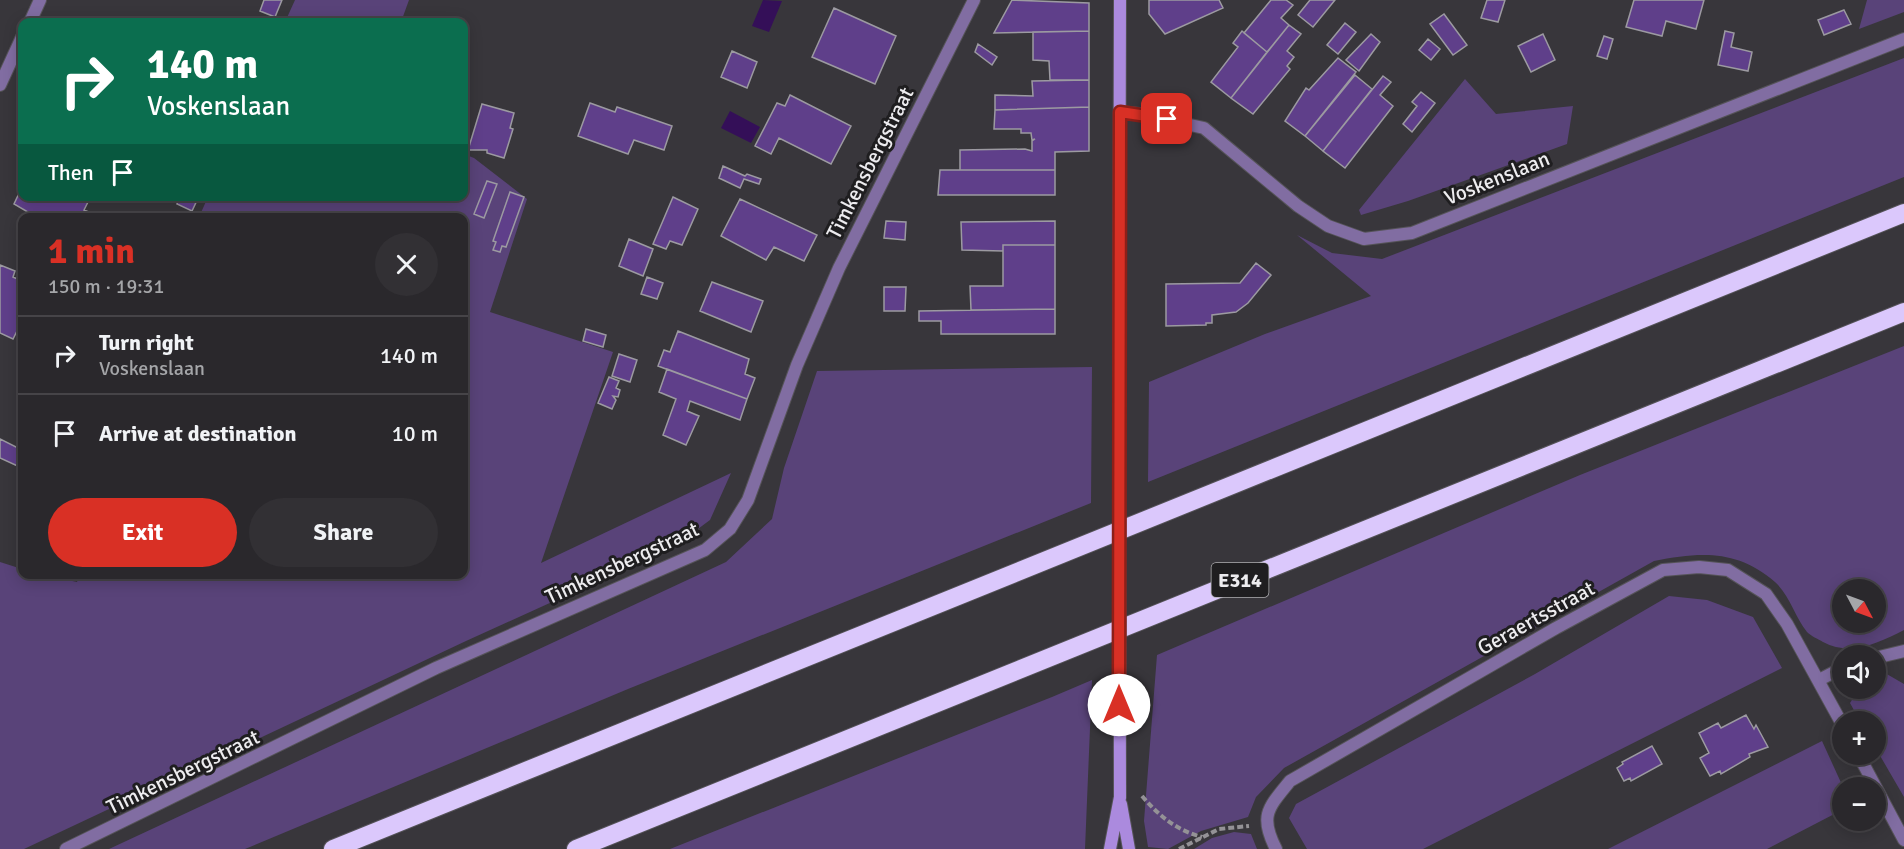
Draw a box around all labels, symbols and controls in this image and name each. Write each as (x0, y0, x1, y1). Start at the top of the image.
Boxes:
text: 140 m (147, 39, 258, 90)
icon: right (48, 42, 126, 120)
street label: Timkensbergstraat (821, 83, 919, 243)
text: Voskenslaan (147, 90, 290, 123)
pin (1141, 93, 1192, 144)
icon: arrive (1150, 102, 1183, 135)
street label: Voskenslaan (1441, 145, 1553, 211)
icon: arrive (106, 156, 139, 189)
text: Then (48, 159, 94, 186)
text: 1 min (48, 229, 135, 274)
button: close (375, 233, 438, 296)
text: 150 m · 19:31 (48, 274, 164, 299)
text: Turn right (99, 329, 194, 356)
icon: right (48, 339, 81, 372)
text: 140 m (380, 342, 438, 369)
text: Voskenslaan (99, 356, 205, 381)
icon: arrive (48, 417, 81, 450)
text: Arrive at destination (99, 420, 296, 447)
text: 10 m (392, 420, 438, 447)
button: Exit (48, 498, 237, 567)
button: Share (249, 498, 438, 567)
street label: Timkensbergstraat (541, 516, 703, 610)
road number: E314 (1212, 563, 1268, 597)
street label: Geraertsstraat (1473, 575, 1599, 661)
north arrow (1832, 579, 1886, 633)
map controls (1832, 579, 1886, 831)
button: sound (1832, 645, 1886, 699)
position arrow (1087, 673, 1151, 737)
button: + (1832, 711, 1886, 765)
street label: Timkensbergstraat (102, 724, 264, 820)
button: − (1832, 777, 1886, 831)

